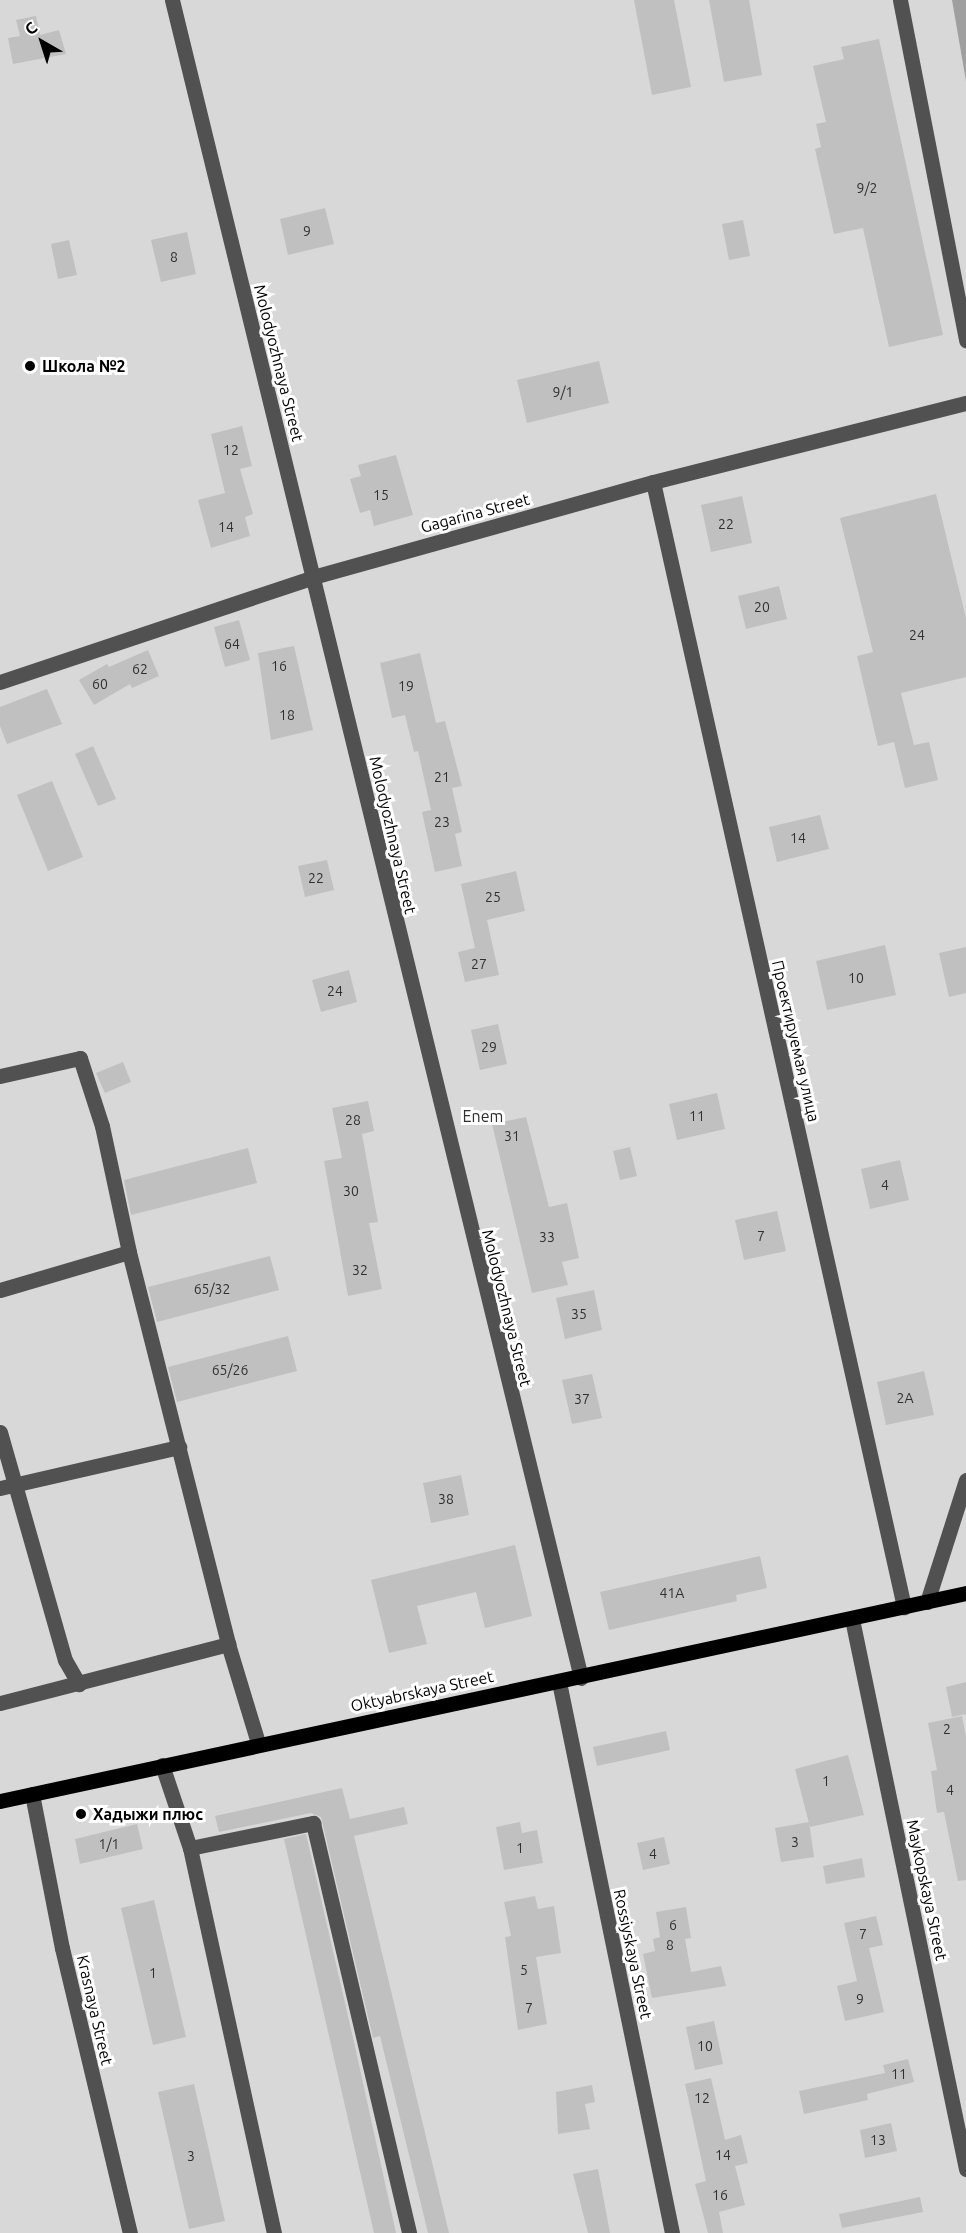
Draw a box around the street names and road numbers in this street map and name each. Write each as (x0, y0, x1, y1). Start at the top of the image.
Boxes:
street label: Molodyozhnaya Street (250, 282, 308, 444)
street label: Gagarina Street (418, 489, 532, 537)
street label: Molodyozhnaya Street (366, 754, 420, 916)
street label: Проектируемая улица (768, 958, 824, 1124)
street label: Molodyozhnaya Street (478, 1227, 536, 1389)
street label: Oktyabrskaya Street (349, 1666, 495, 1716)
street label: Maykopskaya Street (903, 1818, 951, 1962)
street label: Rossiyskaya Street (610, 1887, 656, 2021)
street label: Krasnaya Street (73, 1953, 117, 2067)

